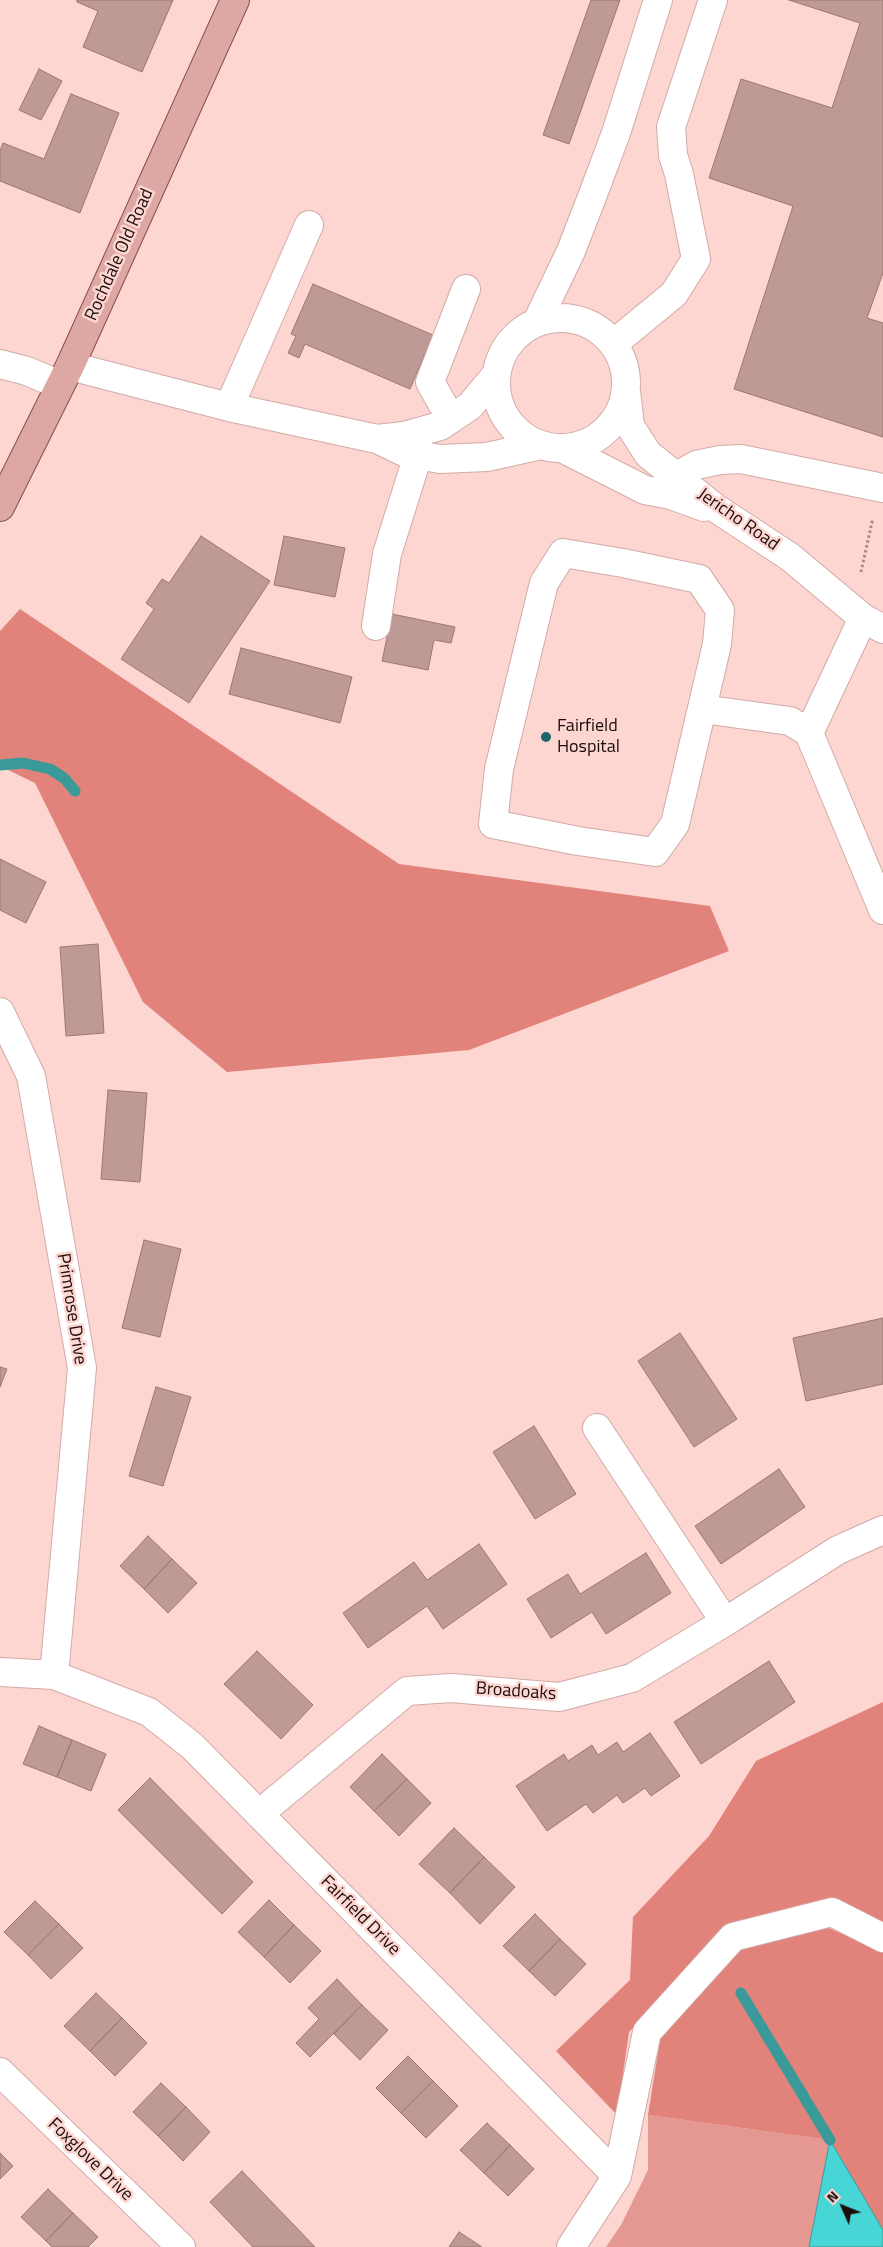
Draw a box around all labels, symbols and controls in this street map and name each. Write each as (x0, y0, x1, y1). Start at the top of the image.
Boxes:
street label: Rochdale Old Road (81, 186, 159, 324)
street label: Jericho Road (693, 484, 783, 556)
place label: Fairfield Hospital (557, 716, 620, 759)
marker: Fairfield Hospital (539, 730, 553, 744)
street label: Primrose Drive (52, 1252, 90, 1366)
street label: Broadoaks (475, 1678, 557, 1706)
street label: Fairfield Drive (316, 1872, 404, 1960)
street label: Foxglove Drive (43, 2114, 137, 2206)
north arrow (818, 2182, 868, 2232)
text: N (821, 2185, 843, 2207)

